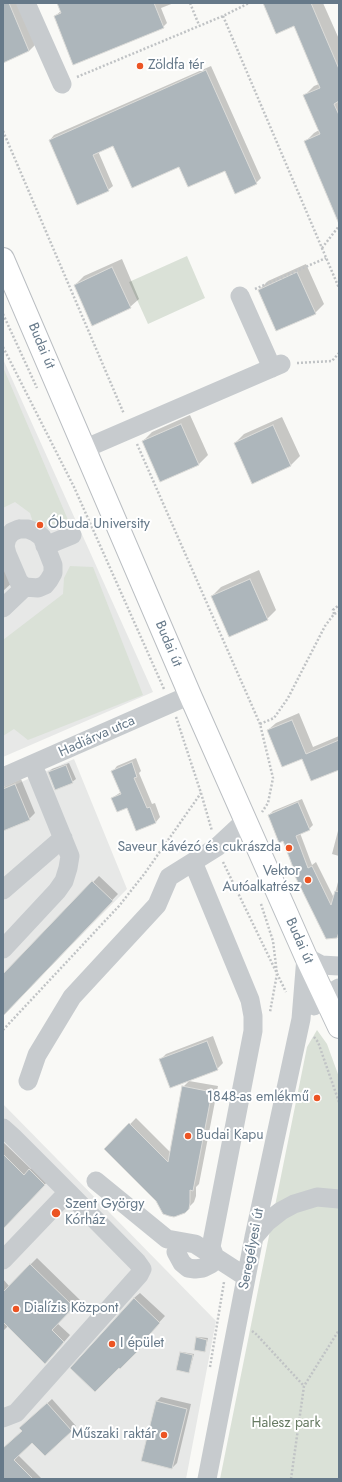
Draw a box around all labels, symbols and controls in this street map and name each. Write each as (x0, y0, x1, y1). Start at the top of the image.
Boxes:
place label: Zöldfa tér (148, 58, 204, 74)
marker: Zöldfa tér (135, 61, 145, 71)
street label: Budai út (24, 320, 58, 372)
place label: Óbuda University (48, 517, 150, 533)
marker: Óbuda University (35, 520, 45, 530)
street label: Budai út (151, 618, 185, 670)
street label: Hadiárva utca (56, 713, 138, 761)
place label: Saveur kávézó és cukrászda (117, 840, 281, 856)
marker: Saveur kávézó és cukrászda (284, 843, 294, 853)
place label: Vektor Autóalkatrész (223, 864, 300, 896)
marker: Vektor Autóalkatrész (303, 875, 313, 885)
street label: Budai út (281, 915, 317, 967)
place label: 1848-as emlékmű (207, 1090, 309, 1106)
marker: 1848-as emlékmű (312, 1093, 322, 1103)
place label: Budai Kapu (196, 1128, 264, 1144)
marker: Budai Kapu (183, 1131, 193, 1141)
place label: Szent György Kórház (65, 1197, 144, 1230)
marker: Szent György Kórház (50, 1207, 62, 1219)
street label: Seregélyesi út (236, 1207, 268, 1291)
place label: Dialízis Központ (24, 1301, 118, 1317)
marker: Dialízis Központ (11, 1304, 21, 1314)
place label: I épület (120, 1336, 164, 1352)
marker: I épület (107, 1339, 117, 1349)
park label: Halesz park (251, 1416, 321, 1432)
place label: Műszaki raktár (72, 1427, 156, 1443)
marker: Műszaki raktár (159, 1430, 169, 1440)

